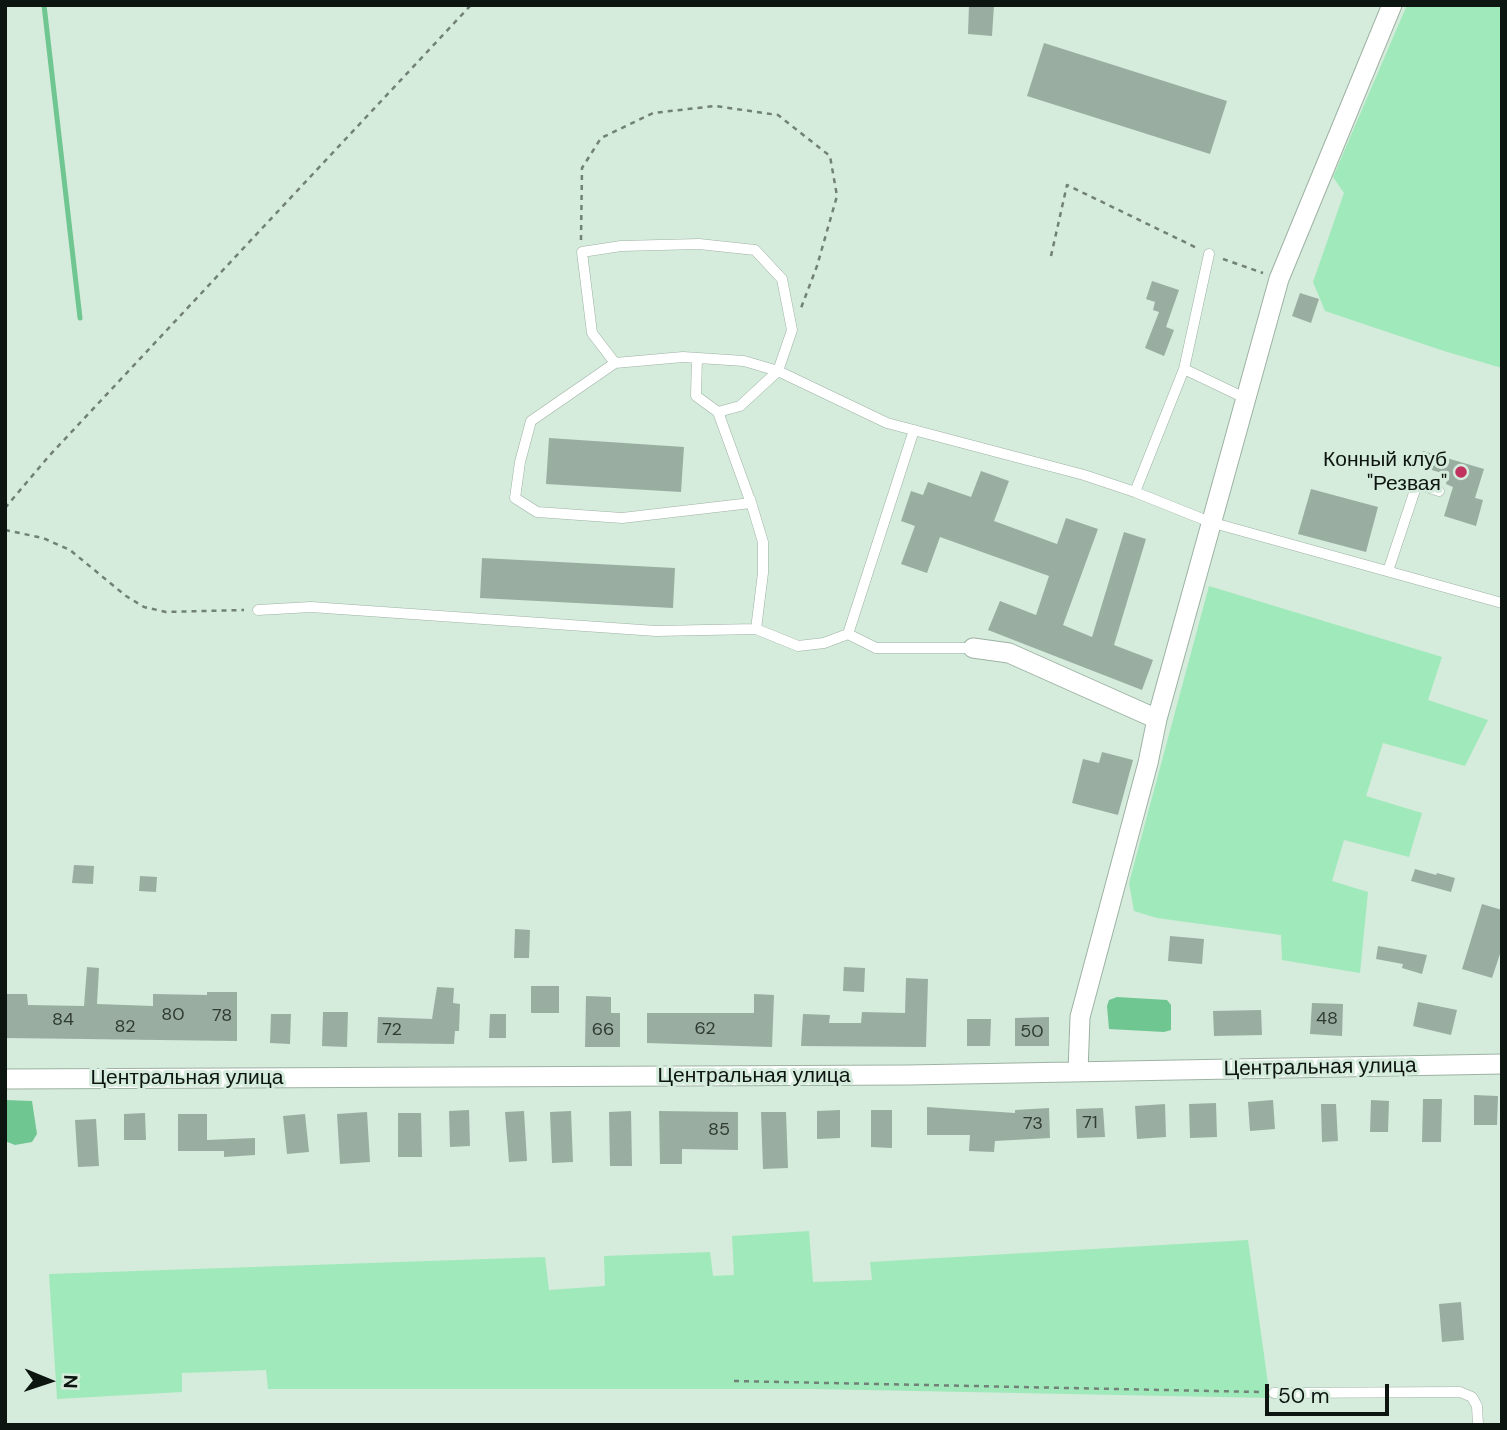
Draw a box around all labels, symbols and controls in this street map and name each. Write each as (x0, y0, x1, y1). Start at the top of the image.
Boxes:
place label: Конный клуб "Резвая" (1323, 447, 1447, 497)
marker: Конный клуб "Резвая" (1453, 464, 1469, 480)
house number: 80 (161, 1004, 185, 1026)
house number: 78 (212, 1005, 232, 1027)
house number: 48 (1316, 1008, 1338, 1030)
house number: 84 (52, 1009, 74, 1031)
house number: 82 (114, 1016, 136, 1038)
house number: 62 (694, 1018, 716, 1040)
house number: 72 (382, 1019, 402, 1041)
house number: 66 (592, 1019, 614, 1041)
house number: 50 (1020, 1021, 1044, 1043)
street label: Центральная улица (1223, 1054, 1417, 1082)
street label: Центральная улица (658, 1063, 850, 1089)
street label: Центральная улица (91, 1065, 283, 1091)
house number: 71 (1082, 1112, 1098, 1134)
house number: 73 (1023, 1113, 1043, 1135)
house number: 85 (708, 1119, 730, 1141)
north arrow (14, 1346, 84, 1416)
scale bar (1269, 1370, 1393, 1414)
text: N (58, 1374, 83, 1389)
text: 50 m (1278, 1382, 1329, 1410)

